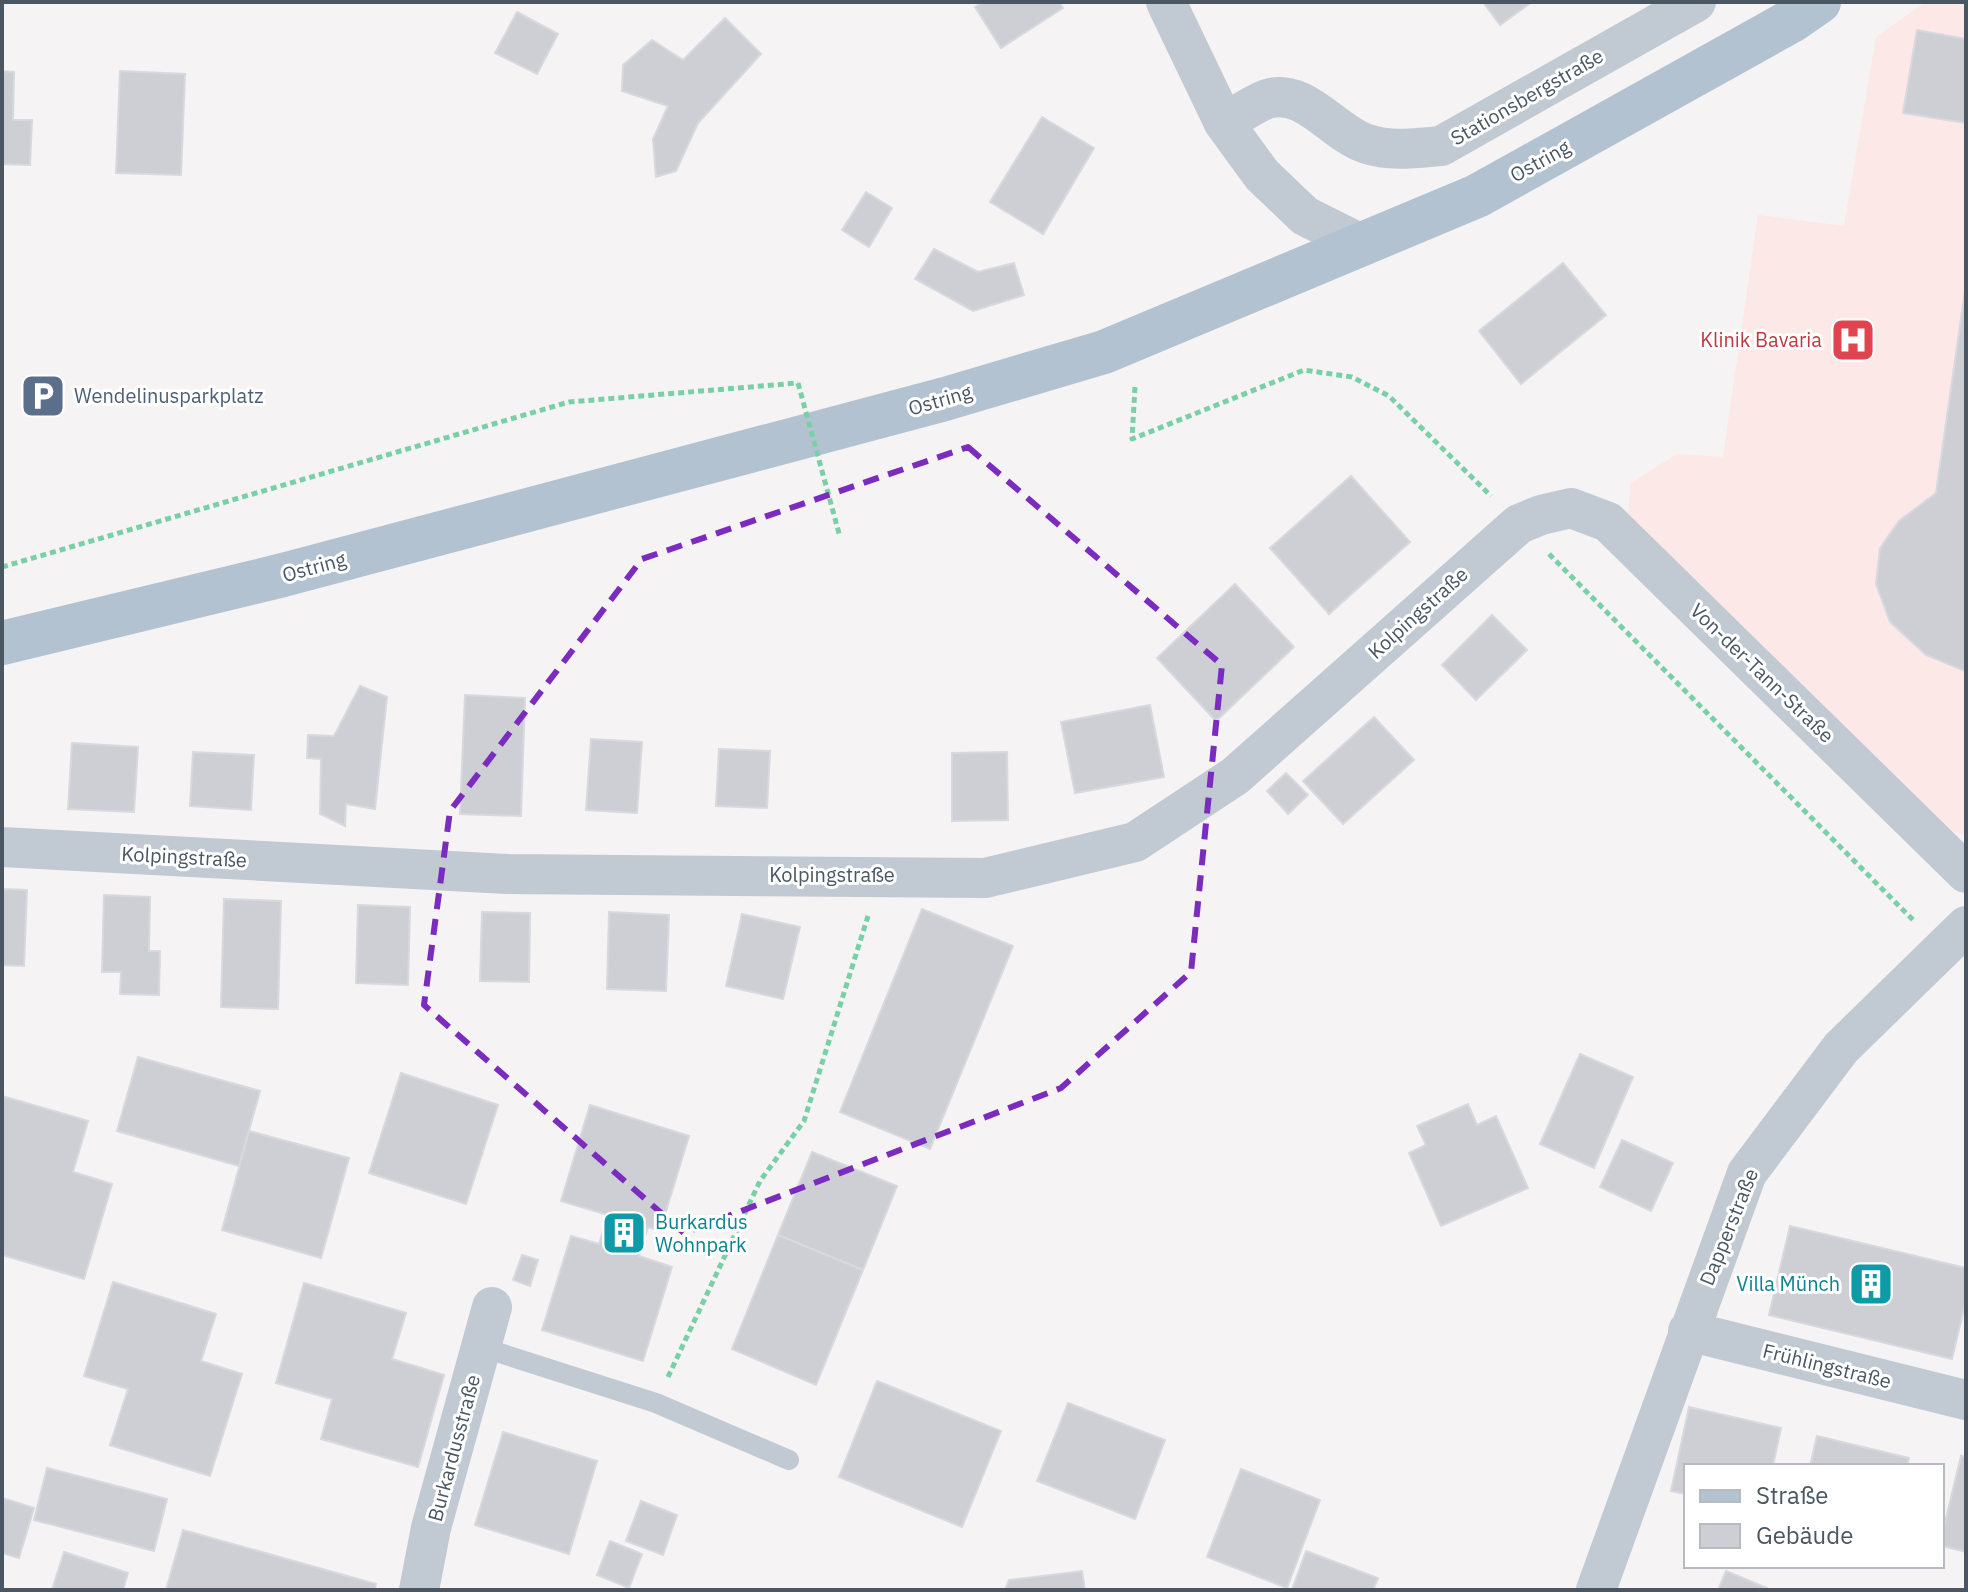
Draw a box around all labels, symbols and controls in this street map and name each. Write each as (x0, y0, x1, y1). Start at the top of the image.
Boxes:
street label: Stationsbergstraße (1446, 42, 1608, 151)
street label: Ostring (1505, 133, 1575, 188)
hospital icon: Klinik Bavaria (1829, 316, 1877, 364)
place label: Klinik Bavaria (1700, 326, 1822, 353)
parking icon: Wendelinusparkplatz (19, 372, 67, 420)
street label: Ostring (905, 377, 975, 421)
place label: Wendelinusparkplatz (74, 382, 264, 409)
street label: Ostring (279, 545, 349, 588)
street label: Kolpingstraße (1362, 561, 1473, 665)
street label: Von-der-Tann-Straße (1685, 597, 1840, 748)
street label: Kolpingstraße (121, 840, 248, 873)
street label: Kolpingstraße (769, 861, 895, 888)
street label: Dapperstraße (1693, 1164, 1764, 1289)
place label: Burkardus Wohnpark (655, 1208, 748, 1258)
building icon: Burkardus Wohnpark (600, 1209, 648, 1257)
building icon: Villa Münch (1847, 1260, 1895, 1308)
place label: Villa Münch (1736, 1270, 1840, 1297)
street label: Frühlingstraße (1760, 1337, 1894, 1395)
street label: Burkardusstraße (421, 1371, 486, 1524)
legend (1684, 1464, 1944, 1568)
text: Straße (1756, 1479, 1828, 1511)
text: Gebäude (1756, 1519, 1853, 1551)

